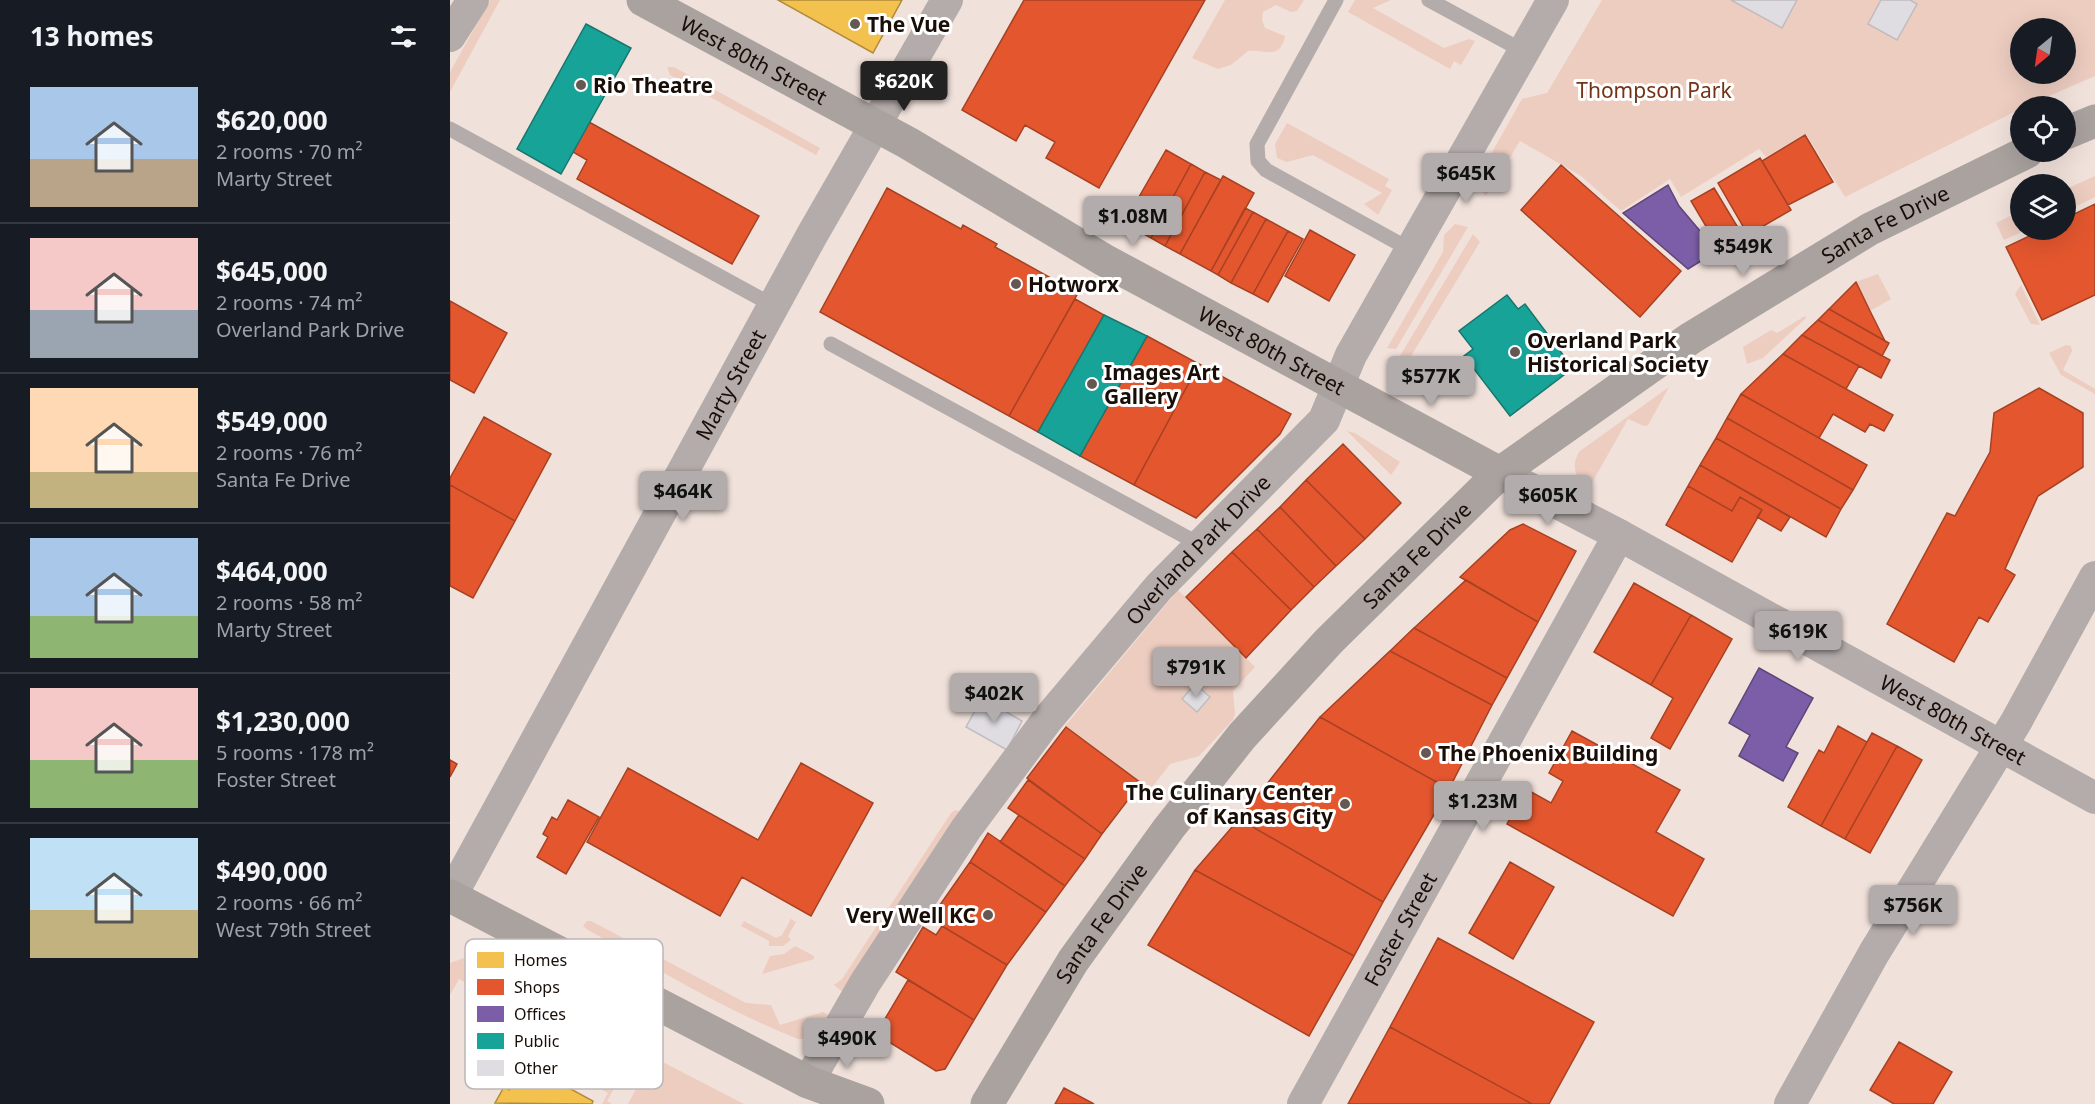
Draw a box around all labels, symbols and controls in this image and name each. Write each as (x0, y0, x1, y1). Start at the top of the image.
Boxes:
street label: West 80th Street (676, 9, 833, 111)
place label: The Vue (867, 10, 950, 38)
marker: The Vue (848, 17, 862, 31)
text: 13 homes (30, 18, 154, 54)
north arrow (2010, 18, 2076, 84)
map controls (2010, 18, 2076, 240)
icon: filters (387, 20, 420, 53)
pin: $620K (862, 61, 946, 112)
text: $620K (874, 67, 934, 94)
place label: Rio Theatre (593, 71, 713, 99)
park label: Thompson Park (1576, 76, 1733, 104)
marker: Rio Theatre (574, 78, 588, 92)
button: locate (2010, 96, 2076, 162)
text: $620,000 (216, 102, 328, 138)
icon: home (78, 111, 150, 183)
text: 2 rooms · 70 m² (216, 138, 363, 165)
pin: $645K (1424, 153, 1508, 204)
text: $645K (1436, 159, 1496, 186)
text: Marty Street (216, 165, 332, 192)
button: layers (2010, 174, 2076, 240)
street label: Santa Fe Drive (1816, 178, 1954, 270)
pin: $1.08M (1084, 196, 1182, 247)
text: $1.08M (1098, 202, 1168, 229)
pin: $549K (1701, 226, 1785, 277)
text: $549K (1713, 232, 1773, 259)
text: $645,000 (216, 253, 328, 289)
icon: home (78, 262, 150, 334)
place label: Hotworx (1028, 270, 1120, 298)
marker: Hotworx (1009, 277, 1023, 291)
text: 2 rooms · 74 m² (216, 289, 363, 316)
street label: West 80th Street (1194, 299, 1351, 401)
text: Overland Park Drive (216, 316, 404, 343)
street label: Marty Street (689, 324, 772, 445)
place label: Overland Park Historical Society (1527, 326, 1708, 378)
marker: Overland Park Historical Society (1508, 345, 1522, 359)
pin: $577K (1389, 356, 1473, 407)
place label: Images Art Gallery (1104, 358, 1220, 410)
text: $577K (1401, 362, 1461, 389)
marker: Images Art Gallery (1085, 377, 1099, 391)
text: $549,000 (216, 403, 328, 439)
icon: home (78, 412, 150, 484)
text: 2 rooms · 76 m² (216, 439, 363, 466)
text: Santa Fe Drive (216, 466, 351, 493)
street label: Overland Park Drive (1119, 468, 1276, 631)
pin: $464K (641, 471, 725, 522)
pin: $605K (1506, 475, 1590, 526)
text: $464K (653, 477, 713, 504)
text: $605K (1518, 481, 1578, 508)
street label: Santa Fe Drive (1356, 495, 1477, 614)
text: $464,000 (216, 553, 328, 589)
icon: home (78, 562, 150, 634)
text: 2 rooms · 58 m² (216, 589, 363, 616)
pin: $619K (1756, 611, 1840, 662)
text: Marty Street (216, 616, 332, 643)
text: $619K (1768, 617, 1828, 644)
pin: $791K (1154, 647, 1238, 698)
text: $791K (1166, 653, 1226, 680)
street label: West 80th Street (1875, 668, 2032, 771)
pin: $402K (952, 673, 1036, 724)
text: $402K (964, 679, 1024, 706)
text: $1,230,000 (216, 703, 350, 739)
icon: home (78, 712, 150, 784)
text: 5 rooms · 178 m² (216, 739, 374, 766)
place label: The Phoenix Building (1438, 739, 1658, 767)
marker: The Phoenix Building (1419, 746, 1433, 760)
text: Foster Street (216, 766, 336, 793)
place label: The Culinary Center of Kansas City (1126, 778, 1334, 830)
pin: $1.23M (1434, 781, 1532, 832)
text: $1.23M (1448, 787, 1518, 814)
marker: The Culinary Center of Kansas City (1338, 797, 1352, 811)
text: $490,000 (216, 853, 328, 889)
street label: Santa Fe Drive (1049, 857, 1153, 988)
icon: home (78, 862, 150, 934)
street label: Foster Street (1357, 867, 1443, 991)
pin: $756K (1871, 885, 1955, 936)
text: 2 rooms · 66 m² (216, 889, 363, 916)
text: $756K (1883, 891, 1943, 918)
place label: Very Well KC (846, 901, 976, 929)
marker: Very Well KC (981, 908, 995, 922)
text: West 79th Street (216, 916, 371, 943)
legend (465, 939, 663, 1089)
text: Homes (514, 949, 567, 971)
text: Shops (514, 976, 560, 998)
text: Offices (514, 1003, 566, 1025)
pin: $490K (805, 1018, 889, 1069)
text: $490K (817, 1024, 877, 1051)
text: Public (514, 1030, 560, 1052)
text: Other (514, 1057, 558, 1079)

